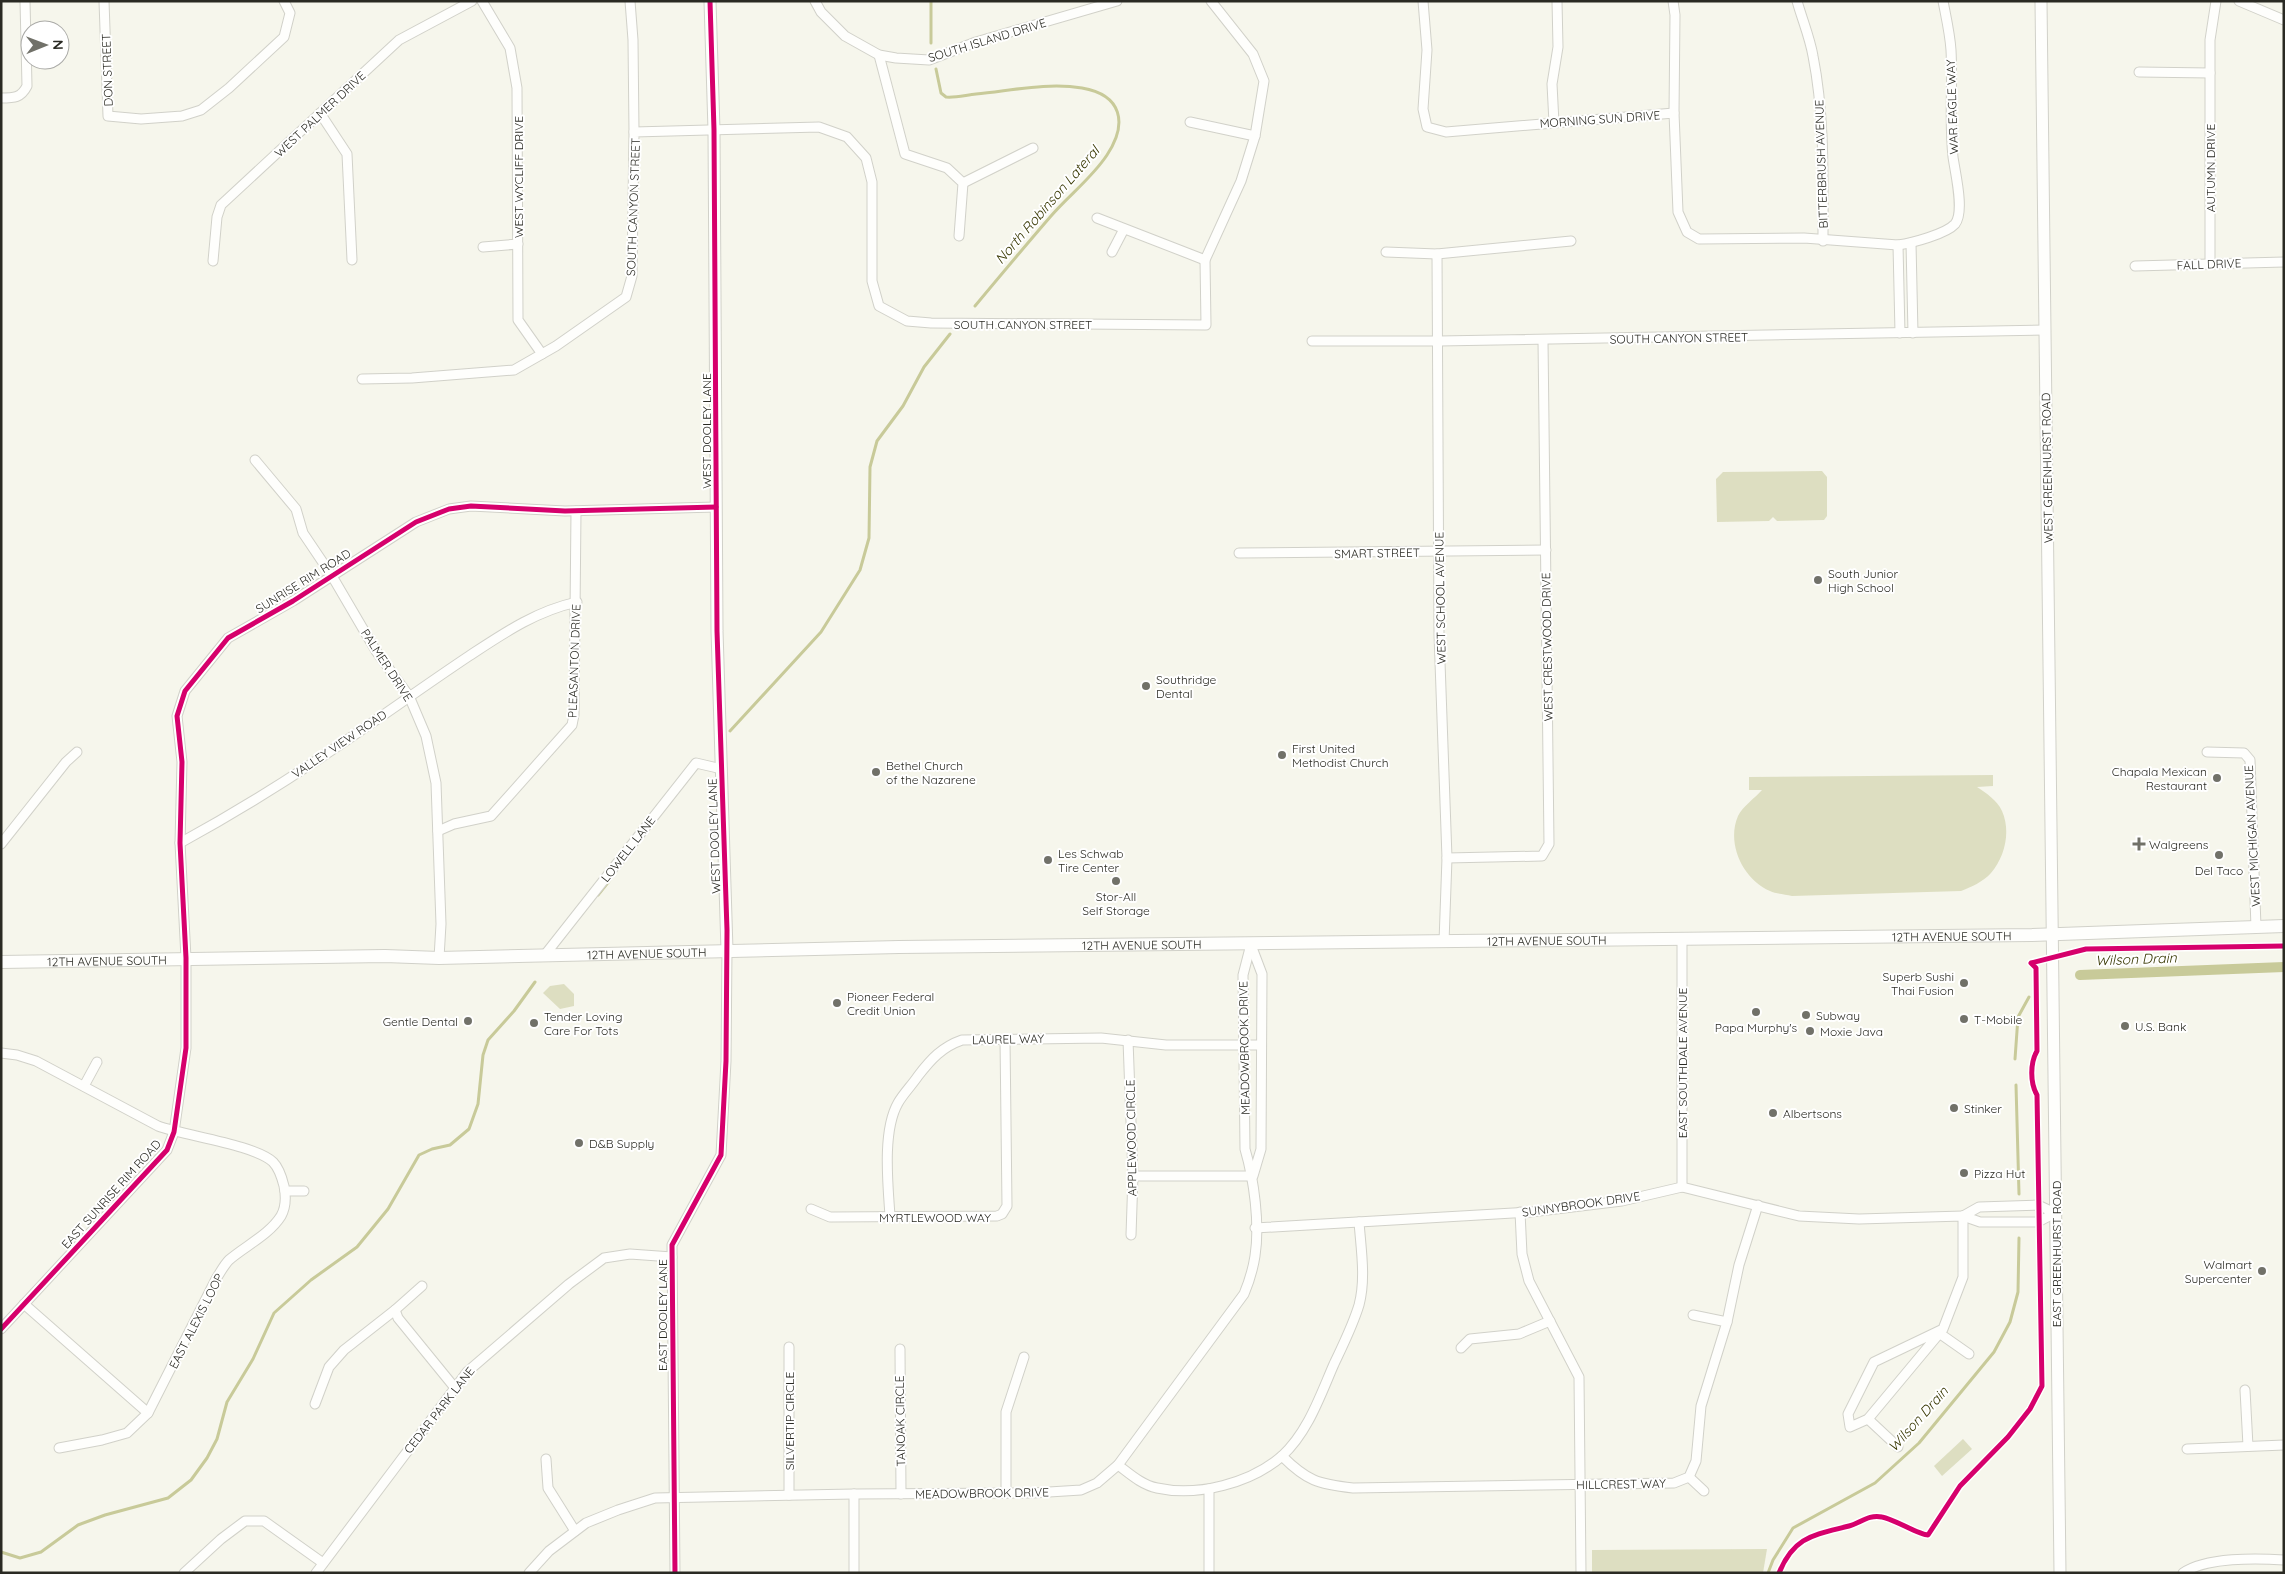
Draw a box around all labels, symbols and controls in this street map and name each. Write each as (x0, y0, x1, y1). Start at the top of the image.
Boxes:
street label: SOUTH ISLAND DRIVE (926, 15, 1048, 65)
north arrow (20, 20, 70, 70)
street label: DON STREET (98, 33, 116, 107)
text: N (49, 39, 67, 50)
street label: WAR EAGLE WAY (1943, 59, 1961, 155)
street label: WEST PALMER DRIVE (271, 68, 369, 160)
street label: BITTERBRUSH AVENUE (1811, 99, 1831, 229)
street label: MORNING SUN DRIVE (1539, 107, 1661, 131)
street label: WEST WYCLIFF DRIVE (511, 116, 526, 238)
street label: AUTUMN DRIVE (2203, 124, 2218, 212)
street label: SOUTH CANYON STREET (623, 138, 643, 276)
water label: North Robinson Lateral (991, 141, 1104, 268)
street label: FALL DRIVE (2176, 255, 2242, 273)
street label: SOUTH CANYON STREET (954, 317, 1092, 332)
street label: SOUTH CANYON STREET (1610, 329, 1748, 347)
street label: WEST DOOLEY LANE (699, 373, 714, 489)
street label: WEST GREENHURST ROAD (2038, 392, 2056, 543)
street label: WEST SCHOOL AVENUE (1431, 531, 1449, 664)
street label: SUNRISE RIM ROAD (253, 545, 354, 616)
street label: SMART STREET (1334, 545, 1420, 561)
place label: South Junior High School (1828, 566, 1898, 595)
street label: WEST CRESTWOOD DRIVE (1538, 572, 1556, 722)
marker: South Junior High School (1812, 574, 1824, 586)
street label: PLEASANTON DRIVE (565, 604, 583, 718)
street label: PALMER DRIVE (358, 626, 416, 704)
place label: Southridge Dental (1156, 672, 1216, 701)
marker: Southridge Dental (1140, 680, 1152, 692)
street label: VALLEY VIEW ROAD (289, 707, 390, 781)
place label: First United Methodist Church (1292, 741, 1389, 770)
marker: First United Methodist Church (1276, 749, 1288, 761)
place label: Bethel Church of the Nazarene (886, 758, 976, 787)
place label: Chapala Mexican Restaurant (2112, 764, 2207, 793)
street label: WEST MICHIGAN AVENUE (2241, 765, 2263, 907)
marker: Bethel Church of the Nazarene (870, 766, 882, 778)
marker: Chapala Mexican Restaurant (2211, 772, 2223, 784)
street label: WEST DOOLEY LANE (704, 778, 724, 894)
street label: LOWELL LANE (598, 813, 659, 885)
place label: Walgreens (2149, 837, 2209, 852)
marker: Walgreens (2133, 838, 2145, 850)
place label: Les Schwab Tire Center (1058, 846, 1123, 875)
marker: Del Taco (2213, 849, 2225, 861)
marker: Les Schwab Tire Center (1042, 854, 1054, 866)
place label: Del Taco (2195, 863, 2243, 878)
marker: Stor-All Self Storage (1110, 875, 1122, 887)
place label: Stor-All Self Storage (1082, 889, 1150, 918)
street label: 12TH AVENUE SOUTH (1892, 928, 2012, 944)
street label: 12TH AVENUE SOUTH (1487, 932, 1607, 948)
street label: 12TH AVENUE SOUTH (1082, 936, 1202, 953)
street label: 12TH AVENUE SOUTH (587, 944, 707, 962)
water label: Wilson Drain (2095, 949, 2178, 969)
street label: 12TH AVENUE SOUTH (47, 952, 167, 969)
place label: Superb Sushi Thai Fusion (1883, 969, 1954, 998)
marker: Superb Sushi Thai Fusion (1958, 977, 1970, 989)
street label: MEADOWBROOK DRIVE (1235, 981, 1253, 1115)
street label: EAST SOUTHDALE AVENUE (1675, 988, 1690, 1138)
place label: Pioneer Federal Credit Union (847, 989, 934, 1018)
marker: Pioneer Federal Credit Union (831, 997, 843, 1009)
marker: Papa Murphy's (1750, 1006, 1762, 1018)
place label: Subway (1816, 1008, 1860, 1023)
place label: Tender Loving Care For Tots (544, 1009, 622, 1038)
marker: Subway (1800, 1009, 1812, 1021)
place label: T-Mobile (1974, 1012, 2023, 1027)
marker: T-Mobile (1958, 1013, 1970, 1025)
place label: Gentle Dental (383, 1014, 458, 1029)
marker: Gentle Dental (462, 1015, 474, 1027)
marker: Tender Loving Care For Tots (528, 1017, 540, 1029)
place label: U.S. Bank (2135, 1019, 2186, 1034)
place label: Papa Murphy's (1715, 1020, 1798, 1035)
marker: U.S. Bank (2119, 1020, 2131, 1032)
place label: Moxie Java (1820, 1024, 1883, 1039)
marker: Moxie Java (1804, 1025, 1816, 1037)
street label: LAUREL WAY (972, 1031, 1045, 1047)
street label: APPLEWOOD CIRCLE (1122, 1079, 1140, 1197)
place label: Stinker (1964, 1101, 2002, 1116)
marker: Stinker (1948, 1102, 1960, 1114)
place label: Albertsons (1783, 1106, 1842, 1121)
marker: Albertsons (1767, 1107, 1779, 1119)
street label: EAST SUNRISE RIM ROAD (58, 1136, 164, 1252)
place label: D&B Supply (589, 1136, 654, 1151)
marker: D&B Supply (573, 1137, 585, 1149)
place label: Pizza Hut (1974, 1166, 2025, 1181)
marker: Pizza Hut (1958, 1167, 1970, 1179)
street label: EAST GREENHURST ROAD (2049, 1180, 2064, 1327)
street label: SUNNYBROOK DRIVE (1521, 1188, 1641, 1220)
street label: MYRTLEWOOD WAY (879, 1210, 991, 1225)
place label: Walmart Supercenter (2185, 1257, 2252, 1286)
street label: EAST DOOLEY LANE (655, 1259, 670, 1371)
marker: Walmart Supercenter (2256, 1265, 2268, 1277)
street label: EAST ALEXIS LOOP (166, 1271, 226, 1371)
street label: CEDAR PARK LANE (401, 1364, 478, 1456)
street label: SILVERTIP CIRCLE (782, 1371, 797, 1470)
street label: TANOAK CIRCLE (892, 1375, 908, 1467)
water label: Wilson Drain (1884, 1382, 1953, 1455)
street label: HILLCREST WAY (1576, 1476, 1666, 1492)
street label: MEADOWBROOK DRIVE (915, 1484, 1049, 1502)

